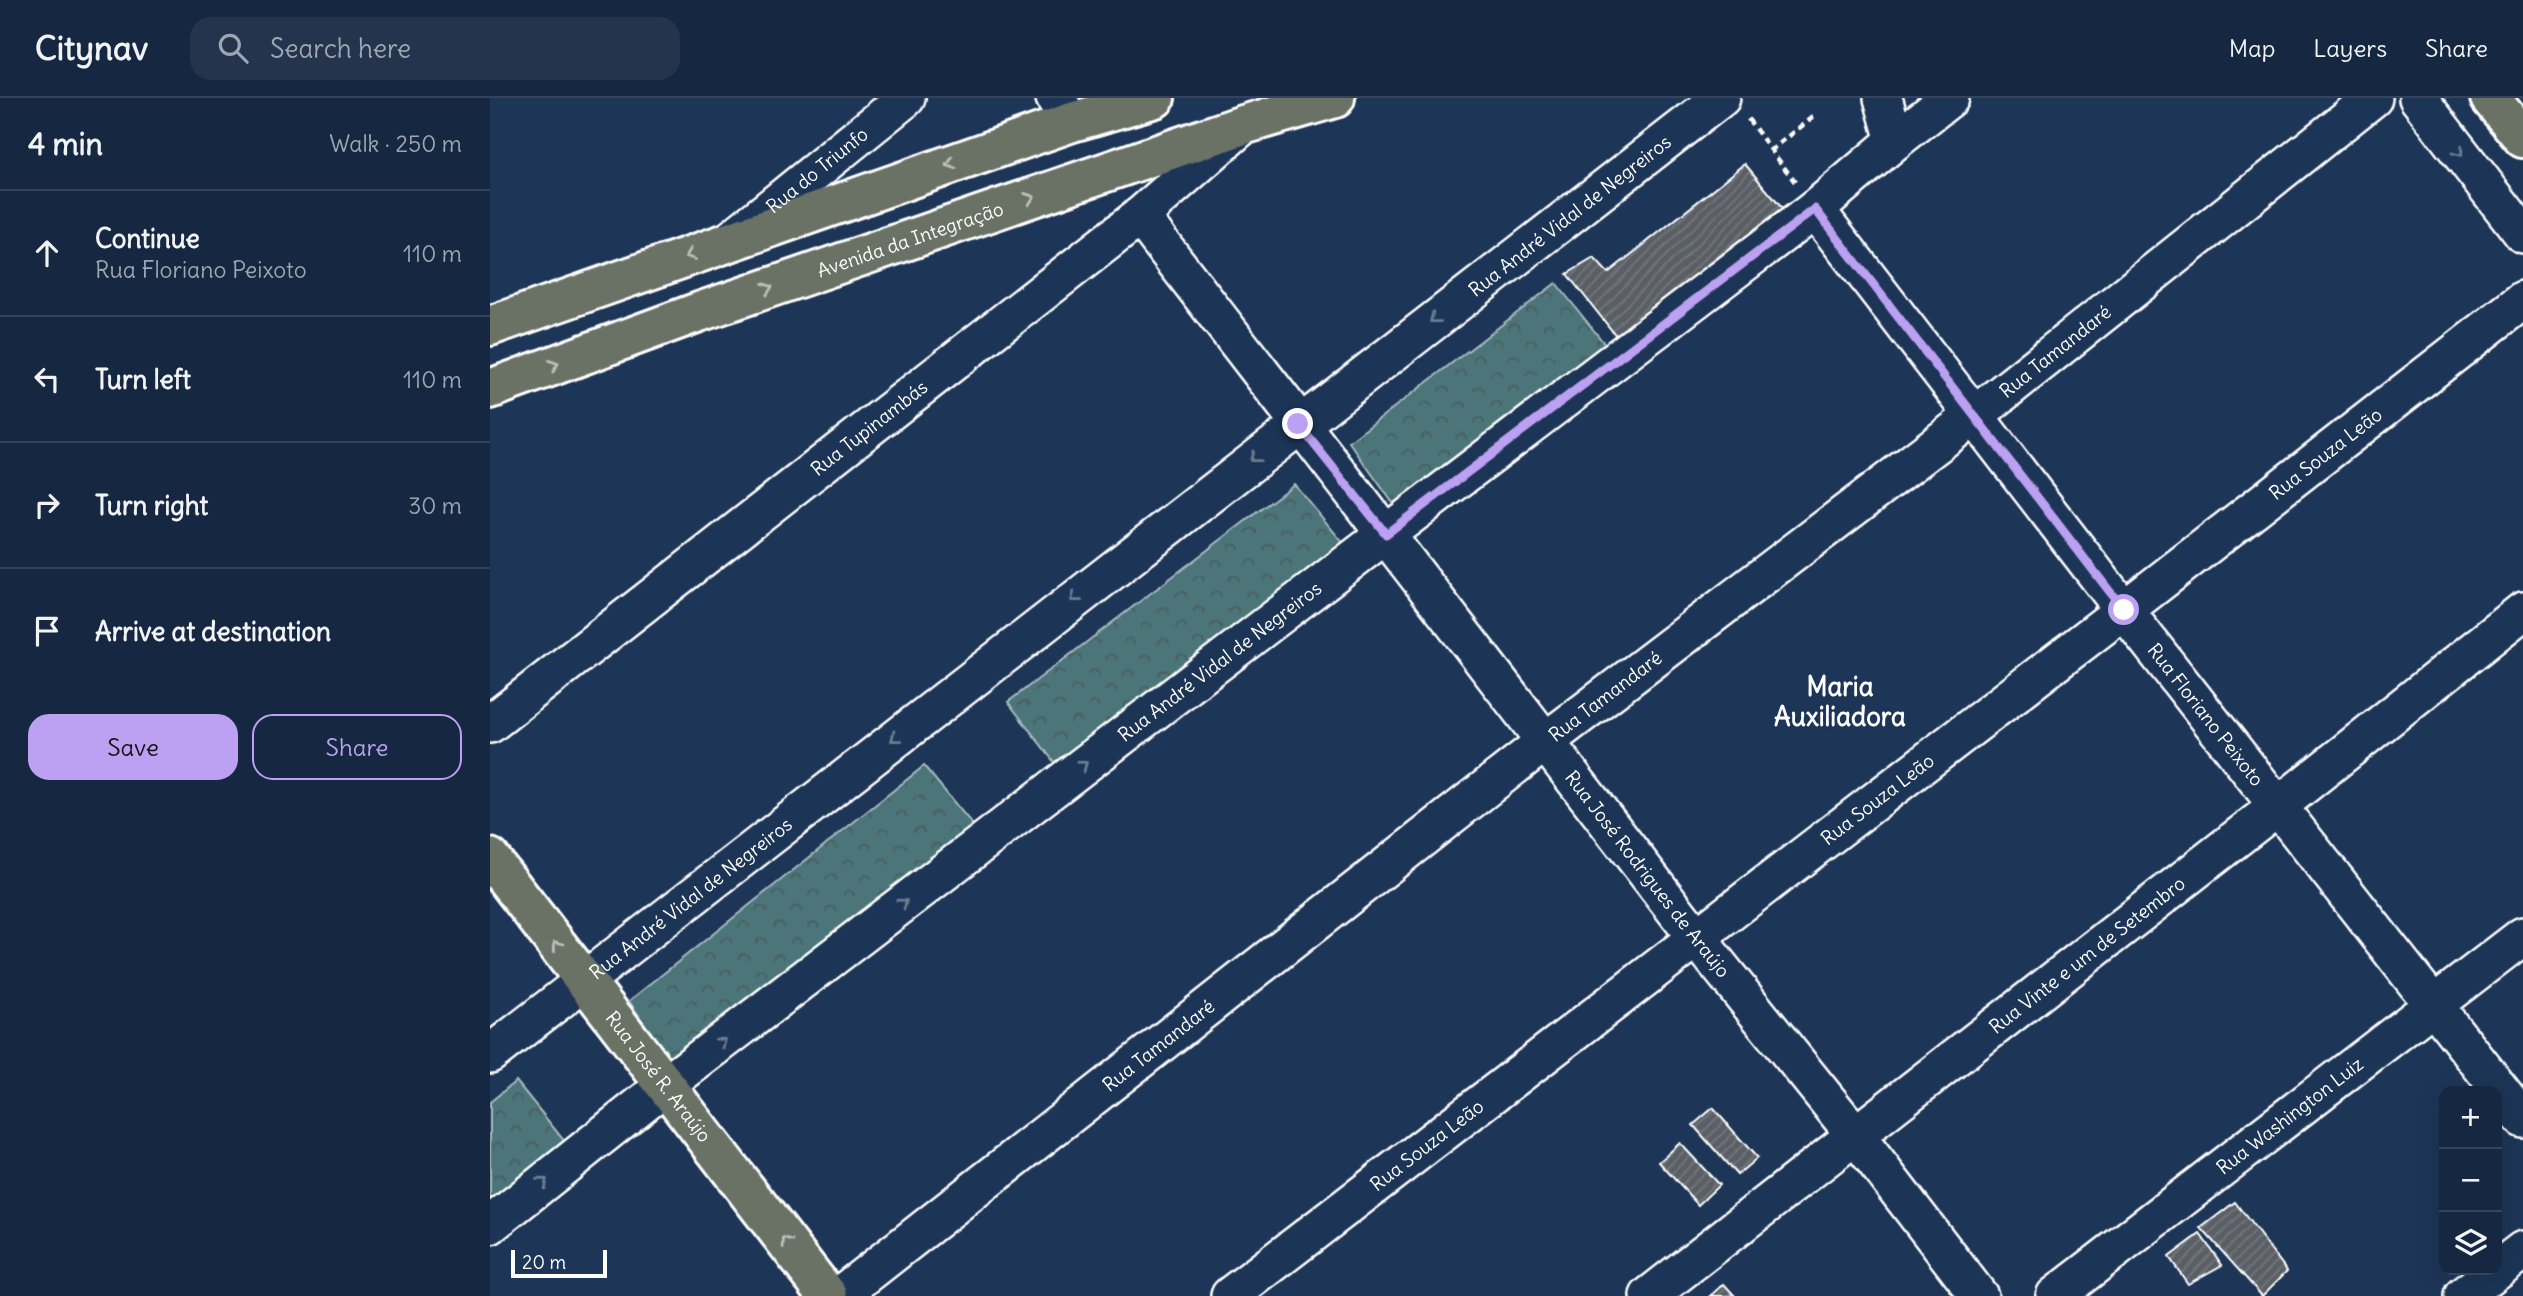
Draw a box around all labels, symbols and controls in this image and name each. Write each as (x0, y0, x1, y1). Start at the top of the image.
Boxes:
search box (190, 17, 680, 80)
text: Citynav (35, 27, 148, 69)
icon: search (214, 29, 252, 67)
text: Search here (270, 32, 411, 65)
text: Map (2229, 33, 2275, 63)
text: Layers (2313, 33, 2387, 63)
text: Share (2425, 33, 2488, 63)
street label: Rua do Triunfo (761, 122, 873, 218)
text: 4 min (28, 125, 103, 163)
text: Walk · 250 m (329, 129, 462, 158)
street label: Rua André Vidal de Negreiros (1464, 129, 1676, 302)
one-way arrow (2451, 144, 2464, 157)
one-way arrow (945, 156, 957, 170)
one-way arrow (1023, 192, 1035, 206)
street label: Avenida da Integração (814, 196, 1006, 283)
text: Continue (95, 222, 200, 255)
icon: ahead (28, 234, 66, 272)
text: 110 m (403, 239, 462, 268)
one-way arrow (684, 247, 696, 261)
text: Rua Floriano Peixoto (95, 255, 307, 284)
one-way arrow (762, 282, 774, 296)
street label: Rua Tamandaré (1994, 299, 2116, 403)
one-way arrow (1429, 311, 1442, 324)
one-way arrow (548, 359, 560, 373)
icon: left (28, 360, 66, 398)
text: Turn left (95, 363, 191, 396)
text: 110 m (403, 365, 462, 394)
street label: Rua Tupinambás (806, 375, 932, 481)
street label: Rua Souza Leão (2264, 402, 2387, 505)
route end (1282, 408, 1313, 439)
one-way arrow (1250, 450, 1262, 463)
icon: right (28, 486, 66, 524)
text: Turn right (95, 489, 208, 522)
text: 30 m (408, 491, 462, 520)
street label: Rua André Vidal de Negreiros (1113, 576, 1326, 747)
one-way arrow (1070, 590, 1083, 603)
route start (2108, 594, 2139, 625)
icon: arrive (28, 612, 66, 650)
text: Arrive at destination (95, 615, 331, 648)
street label: Rua Floriano Peixoto (2142, 638, 2269, 791)
street label: Rua Tamandaré (1544, 645, 1666, 747)
district label: Maria Auxiliadora (1774, 670, 1906, 733)
button: Save (28, 714, 238, 780)
button: Share (252, 714, 462, 780)
one-way arrow (891, 730, 904, 742)
street label: Rua Souza Leão (1816, 748, 1939, 850)
one-way arrow (1076, 761, 1088, 774)
street label: Rua José Rodrigues de Araújo (1560, 766, 1736, 982)
street label: Rua André Vidal de Negreiros (584, 812, 797, 984)
street label: Rua Vinte e um de Setembro (1984, 871, 2190, 1039)
one-way arrow (895, 899, 908, 912)
one-way arrow (553, 941, 566, 953)
street label: Rua Tamandaré (1097, 994, 1219, 1097)
street label: Rua José R. Araújo (600, 1006, 717, 1147)
one-way arrow (714, 1037, 727, 1050)
street label: Rua Washington Luiz (2211, 1052, 2368, 1180)
map controls (2439, 1086, 2502, 1275)
button: + (2439, 1086, 2502, 1149)
street label: Rua Souza Leão (1365, 1094, 1488, 1196)
button: − (2439, 1149, 2502, 1212)
one-way arrow (536, 1178, 548, 1191)
button: layers (2439, 1212, 2502, 1275)
one-way arrow (782, 1237, 795, 1249)
scale bar (511, 1247, 607, 1279)
text: 20 m (522, 1250, 566, 1274)

